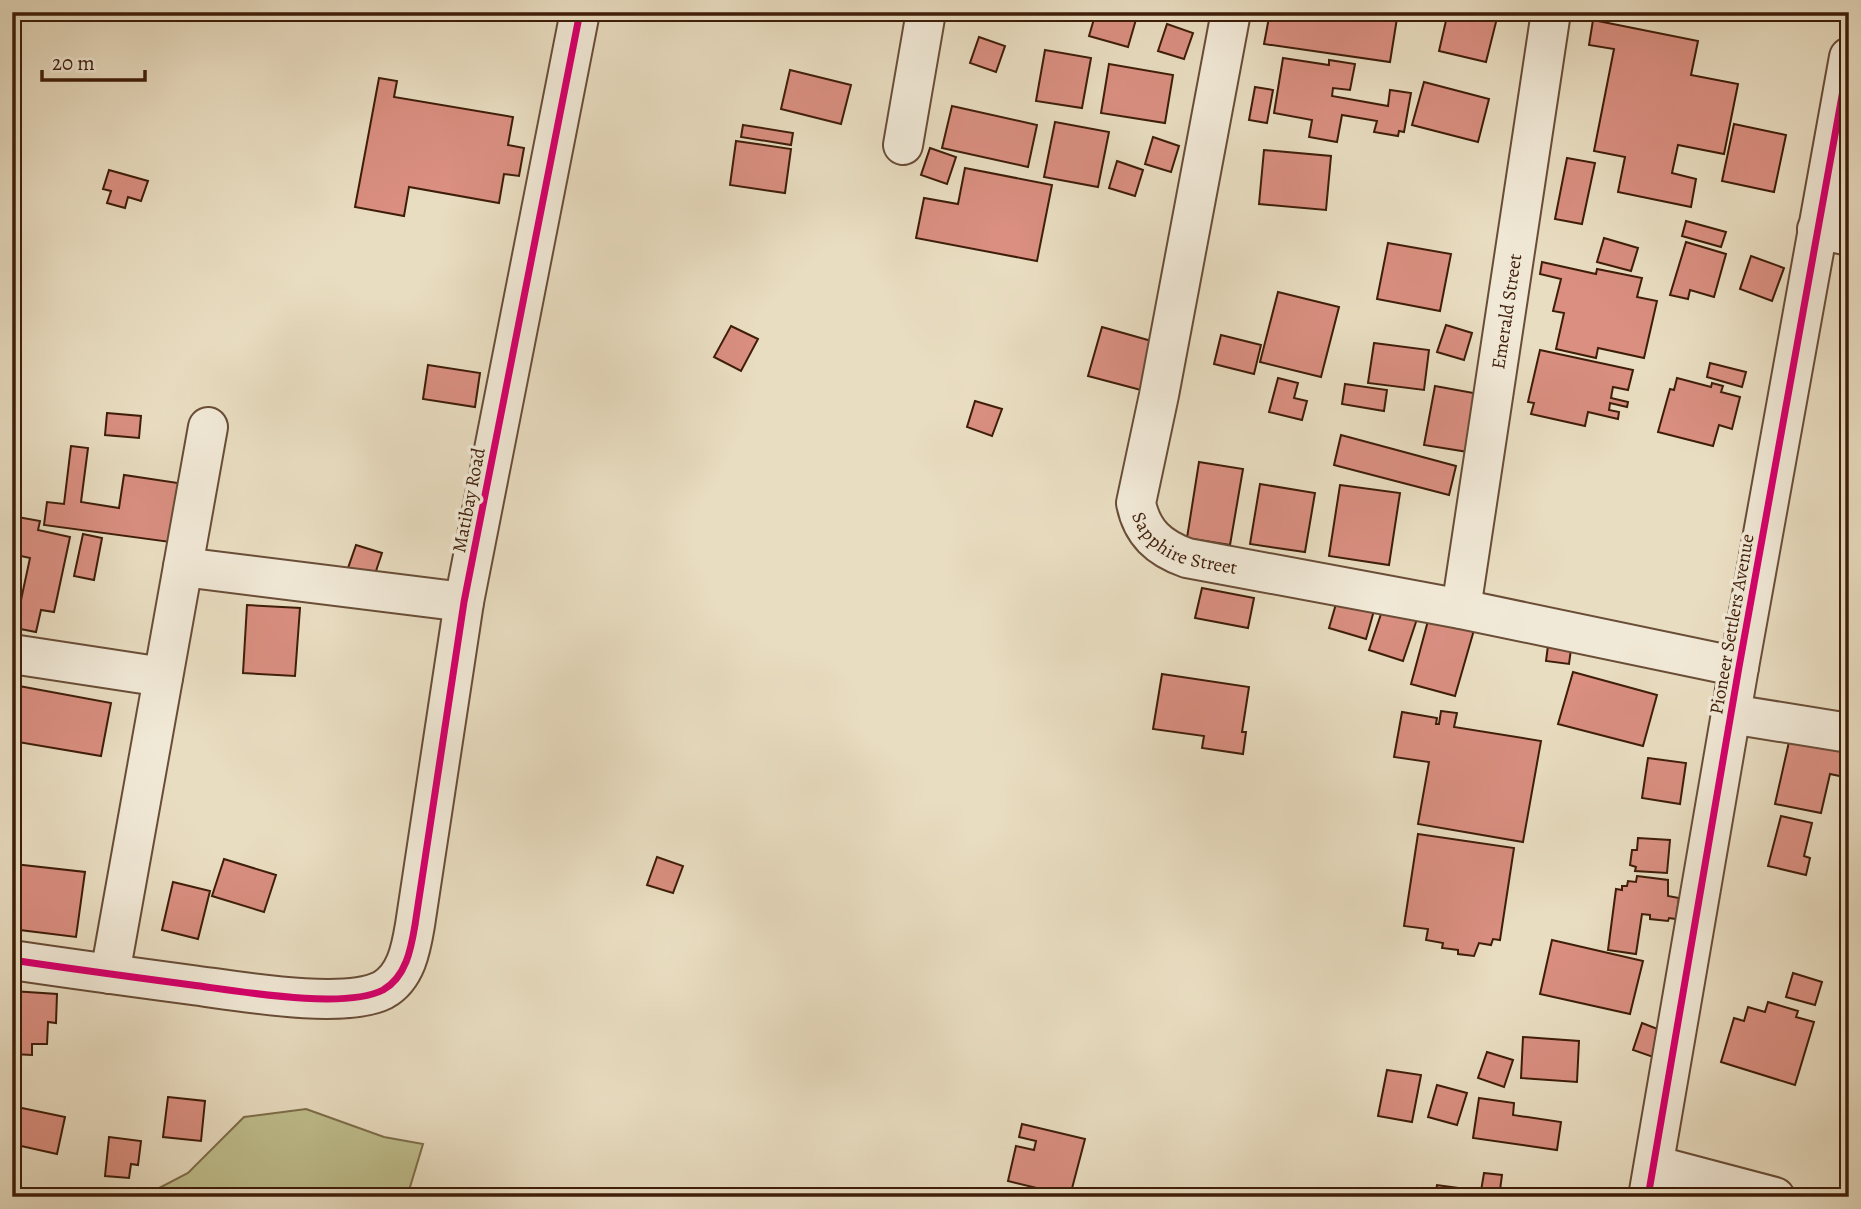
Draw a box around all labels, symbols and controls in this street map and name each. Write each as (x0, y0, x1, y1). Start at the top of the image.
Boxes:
scale bar (42, 38, 145, 82)
text: 20 m (52, 49, 95, 77)
street label: Emerald Street (1485, 252, 1528, 371)
street label: Matibay Road (446, 445, 492, 555)
street label: Sapphire Street (1125, 508, 1239, 581)
street label: Pioneer Settlers Avenue (1703, 532, 1761, 716)

